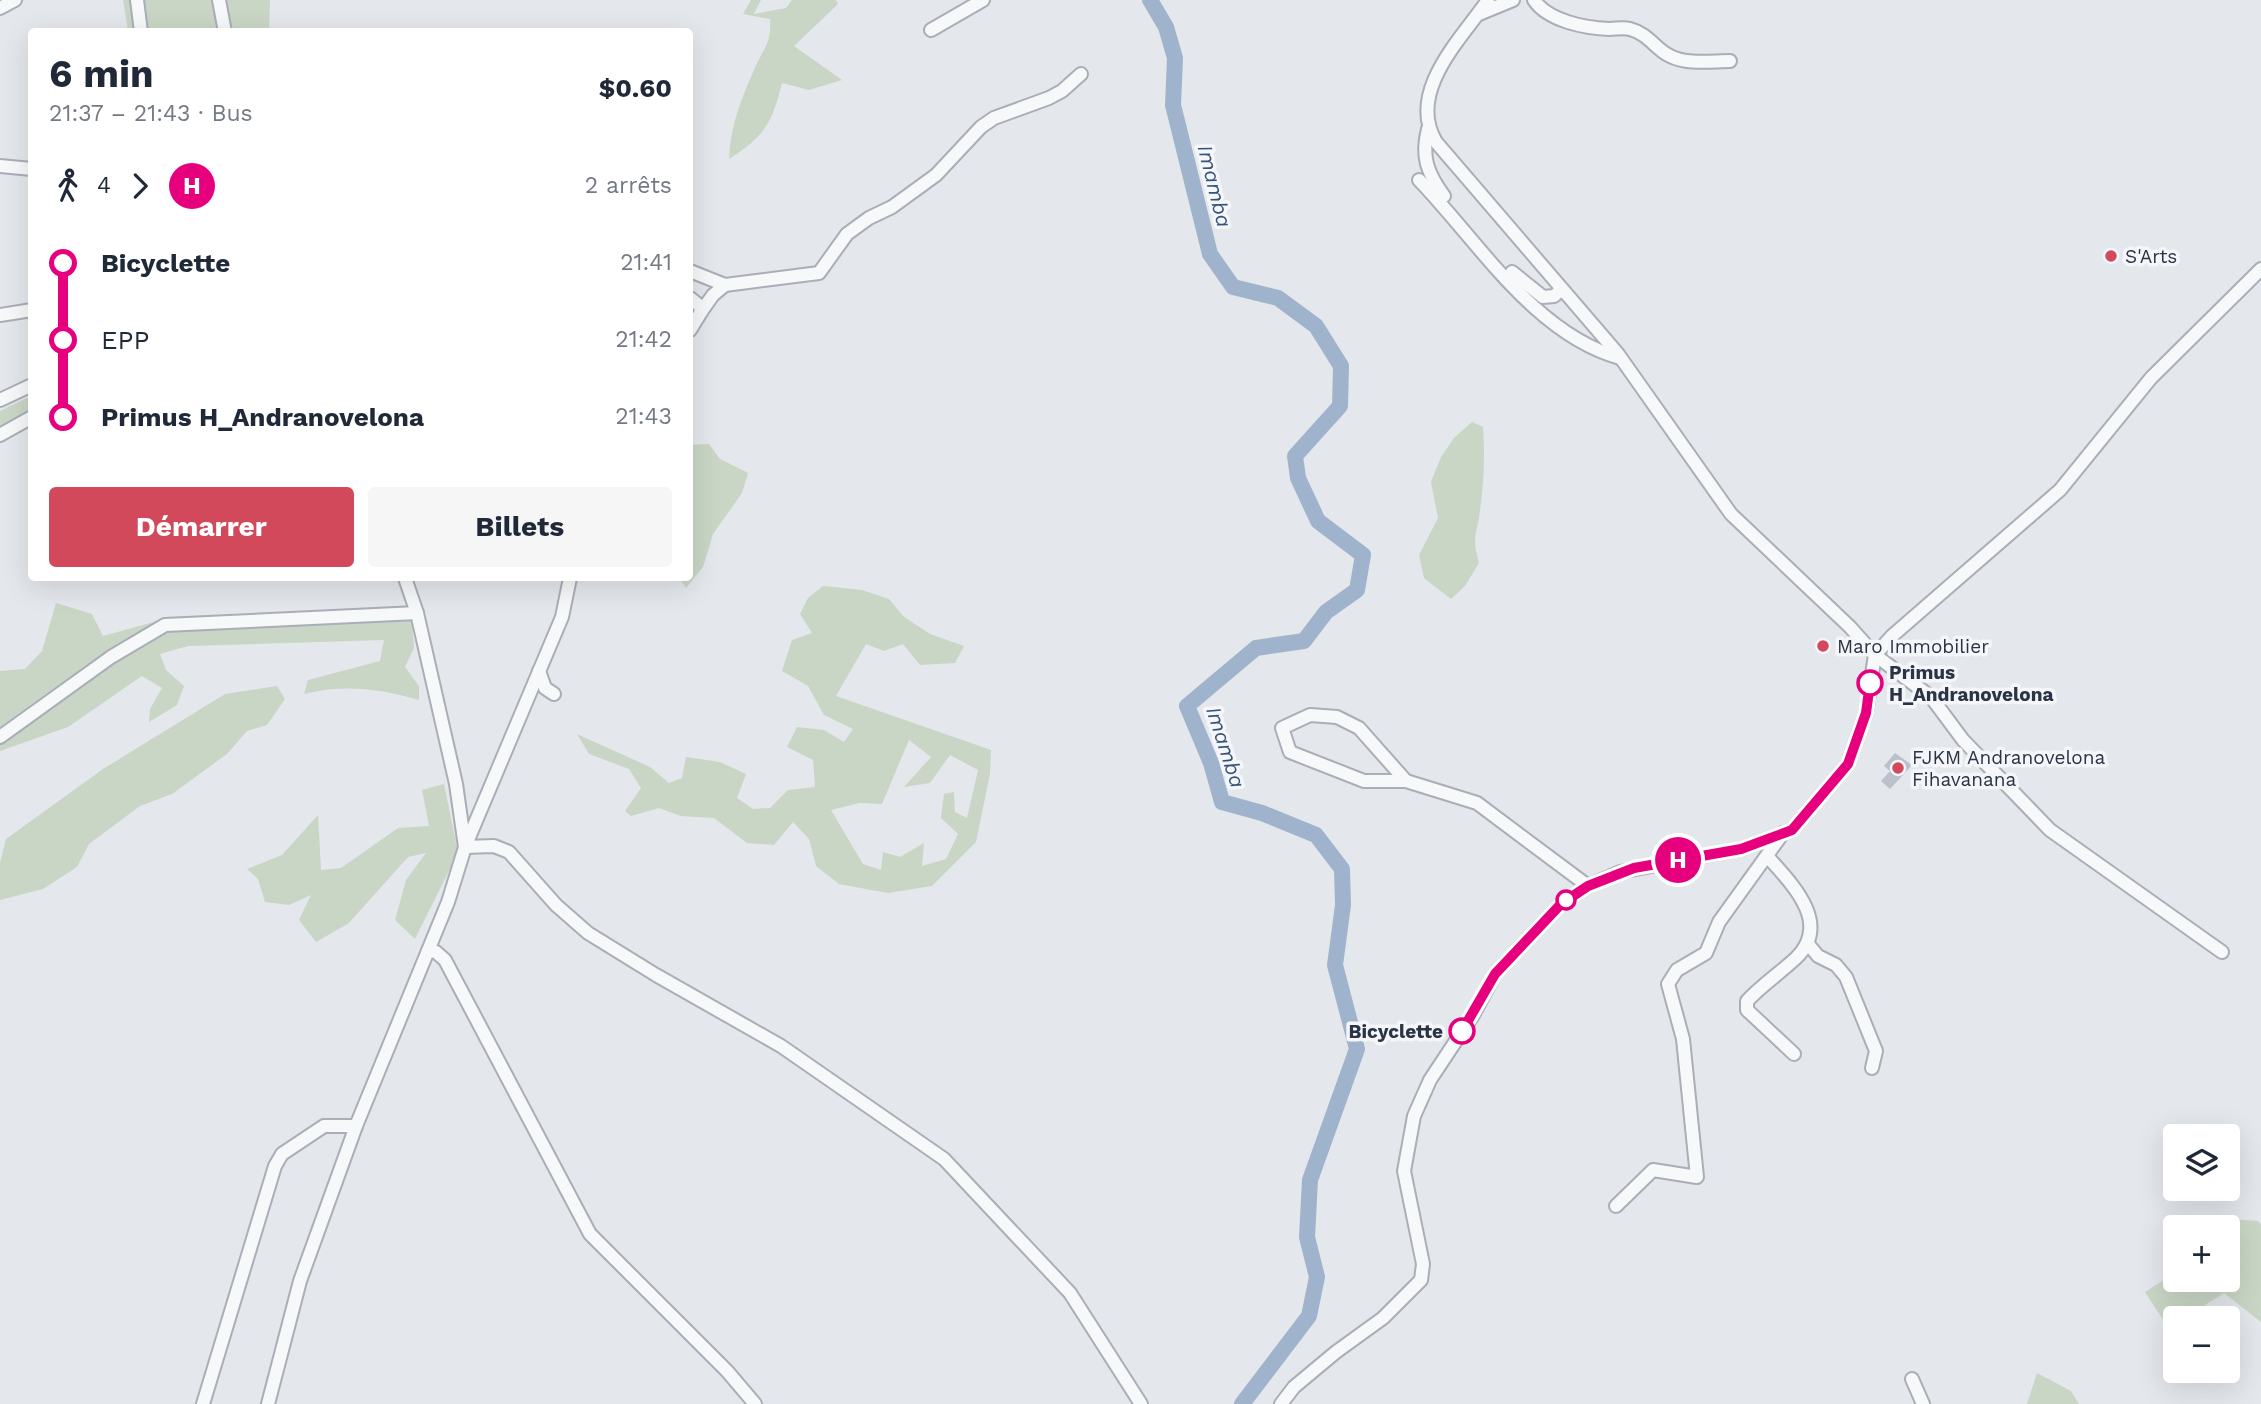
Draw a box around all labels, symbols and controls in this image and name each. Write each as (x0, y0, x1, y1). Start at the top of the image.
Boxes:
text: 6 min (49, 52, 154, 96)
text: $0.60 (599, 73, 672, 103)
text: 21:37 – 21:43 · Bus (49, 100, 253, 127)
water label: Imamba (1193, 142, 1237, 230)
icon: walk (49, 167, 87, 205)
icon: forward (121, 167, 159, 205)
text: 4 (97, 172, 111, 199)
text: H (183, 172, 201, 200)
text: 2 arrêts (585, 172, 672, 199)
place label: S'Arts (2125, 245, 2177, 268)
text: Bicyclette (101, 248, 230, 278)
marker: S'Arts (2103, 248, 2119, 264)
text: 21:41 (620, 249, 672, 276)
text: EPP (101, 325, 149, 355)
text: 21:42 (615, 326, 672, 353)
text: Primus H_Andranovelona (101, 402, 424, 432)
text: 21:43 (615, 403, 672, 430)
button: Démarrer (49, 487, 354, 567)
button: Billets (368, 487, 672, 567)
place label: Maro Immobilier (1837, 635, 1989, 658)
marker: Maro Immobilier (1815, 638, 1831, 654)
place label: Primus H_Andranovelona (1889, 661, 2053, 706)
marker: Primus H_Andranovelona (1857, 670, 1883, 696)
water label: Imamba (1201, 703, 1251, 791)
place label: FJKM Andranovelona Fihavanana (1912, 746, 2105, 791)
marker: FJKM Andranovelona Fihavanana (1890, 760, 1906, 776)
line badge: H (1655, 837, 1701, 883)
text: H (1669, 846, 1687, 874)
unlabelled marker (1556, 890, 1576, 910)
marker: Bicyclette (1449, 1018, 1475, 1044)
place label: Bicyclette (1349, 1020, 1443, 1043)
map controls (2163, 1124, 2240, 1383)
button: layers (2163, 1124, 2240, 1201)
button: + (2163, 1215, 2240, 1292)
button: − (2163, 1306, 2240, 1383)

